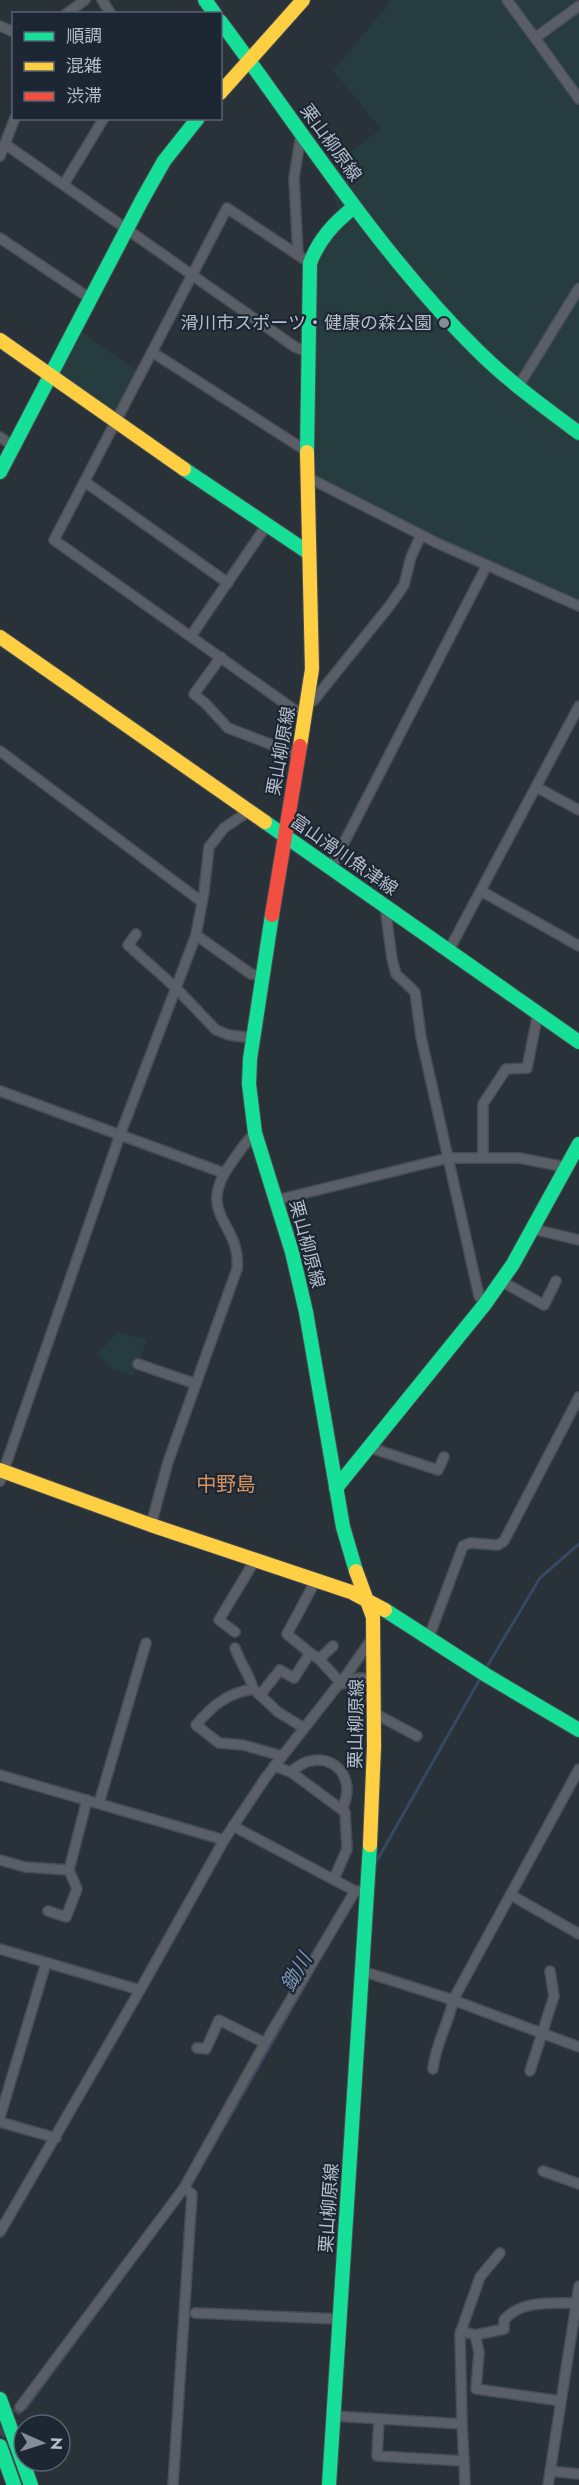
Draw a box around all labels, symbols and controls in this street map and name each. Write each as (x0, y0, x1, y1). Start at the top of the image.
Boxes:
legend (12, 12, 222, 120)
text: 順調 (66, 23, 102, 49)
text: 混雑 (66, 53, 102, 79)
text: 渋滞 (66, 83, 102, 109)
street label: 栗山柳原線 (294, 99, 368, 187)
place label: 滑川市スポーツ・健康の森公園 (180, 310, 432, 336)
marker: 滑川市スポーツ・健康の森公園 (437, 316, 451, 330)
street label: 栗山柳原線 (260, 704, 302, 798)
street label: 富山滑川魚津線 (285, 808, 403, 902)
street label: 栗山柳原線 (283, 1197, 331, 1291)
district label: 中野島 (196, 1470, 256, 1499)
street label: 栗山柳原線 (342, 1679, 370, 1769)
water label: 鋤川 (274, 1946, 320, 1997)
street label: 栗山柳原線 (313, 2162, 345, 2254)
north arrow (12, 2413, 72, 2473)
text: N (45, 2437, 68, 2451)

